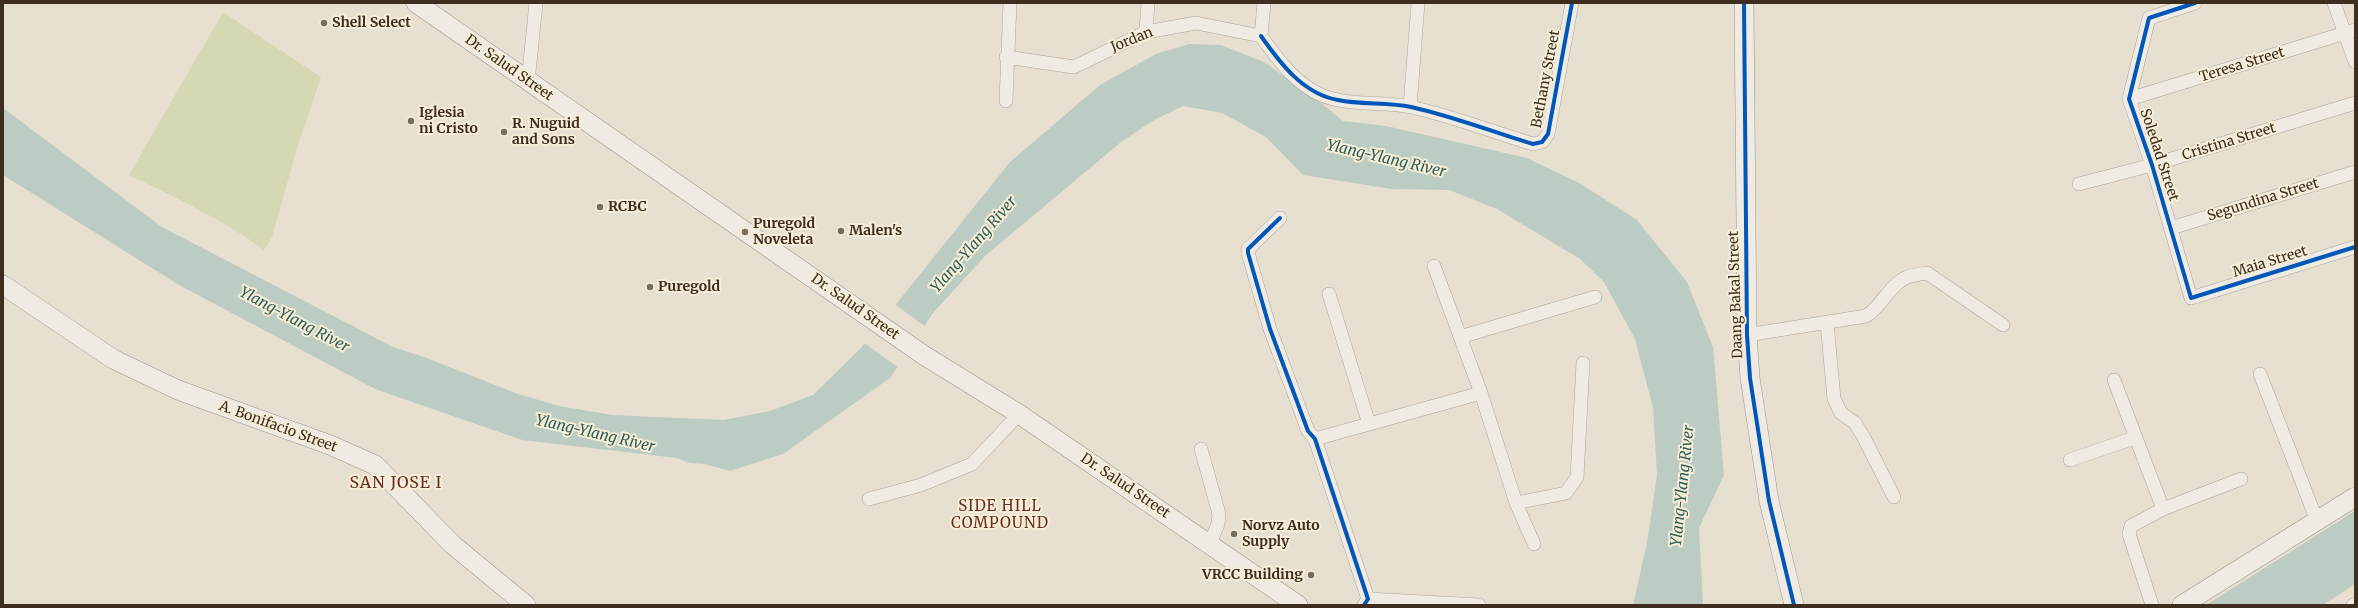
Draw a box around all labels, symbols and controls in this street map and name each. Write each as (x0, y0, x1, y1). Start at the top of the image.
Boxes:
place label: Shell Select (332, 15, 411, 31)
marker: Shell Select (319, 18, 329, 28)
street label: Jordan (1108, 24, 1156, 56)
street label: Bethany Street (1528, 28, 1564, 130)
street label: Dr. Salud Street (462, 31, 556, 105)
street label: Teresa Street (2197, 44, 2287, 86)
place label: Iglesia ni Cristo (419, 105, 478, 138)
street label: Soledad Street (2136, 107, 2182, 203)
marker: Iglesia ni Cristo (406, 116, 416, 126)
place label: R. Nuguid and Sons (512, 116, 580, 148)
street label: Cristina Street (2180, 120, 2278, 164)
marker: R. Nuguid and Sons (499, 127, 509, 137)
water label: Ylang-Ylang River (1325, 137, 1447, 181)
street label: Segundina Street (2205, 175, 2321, 225)
water label: Ylang-Ylang River (927, 193, 1021, 297)
place label: RCBC (608, 199, 647, 215)
marker: RCBC (595, 202, 605, 212)
place label: Puregold Noveleta (753, 216, 815, 248)
place label: Malen's (849, 223, 902, 239)
marker: Malen's (836, 226, 846, 236)
marker: Puregold Noveleta (740, 227, 750, 237)
street label: Daang Bakal Street (1725, 231, 1747, 359)
street label: Maia Street (2231, 243, 2309, 281)
street label: Dr. Salud Street (808, 270, 902, 344)
place label: Puregold (658, 279, 720, 295)
marker: Puregold (645, 282, 655, 292)
water label: Ylang-Ylang River (236, 283, 352, 357)
street label: A. Bonifacio Street (217, 398, 339, 456)
water label: Ylang-Ylang River (534, 412, 656, 456)
water label: Ylang-Ylang River (1668, 424, 1698, 548)
street label: Dr. Salud Street (1077, 450, 1173, 522)
district label: SAN JOSE I (349, 473, 443, 493)
district label: SIDE HILL COMPOUND (951, 498, 1049, 533)
place label: Norvz Auto Supply (1242, 518, 1320, 550)
marker: Norvz Auto Supply (1229, 529, 1239, 539)
place label: VRCC Building (1202, 567, 1303, 583)
marker: VRCC Building (1306, 570, 1316, 580)

